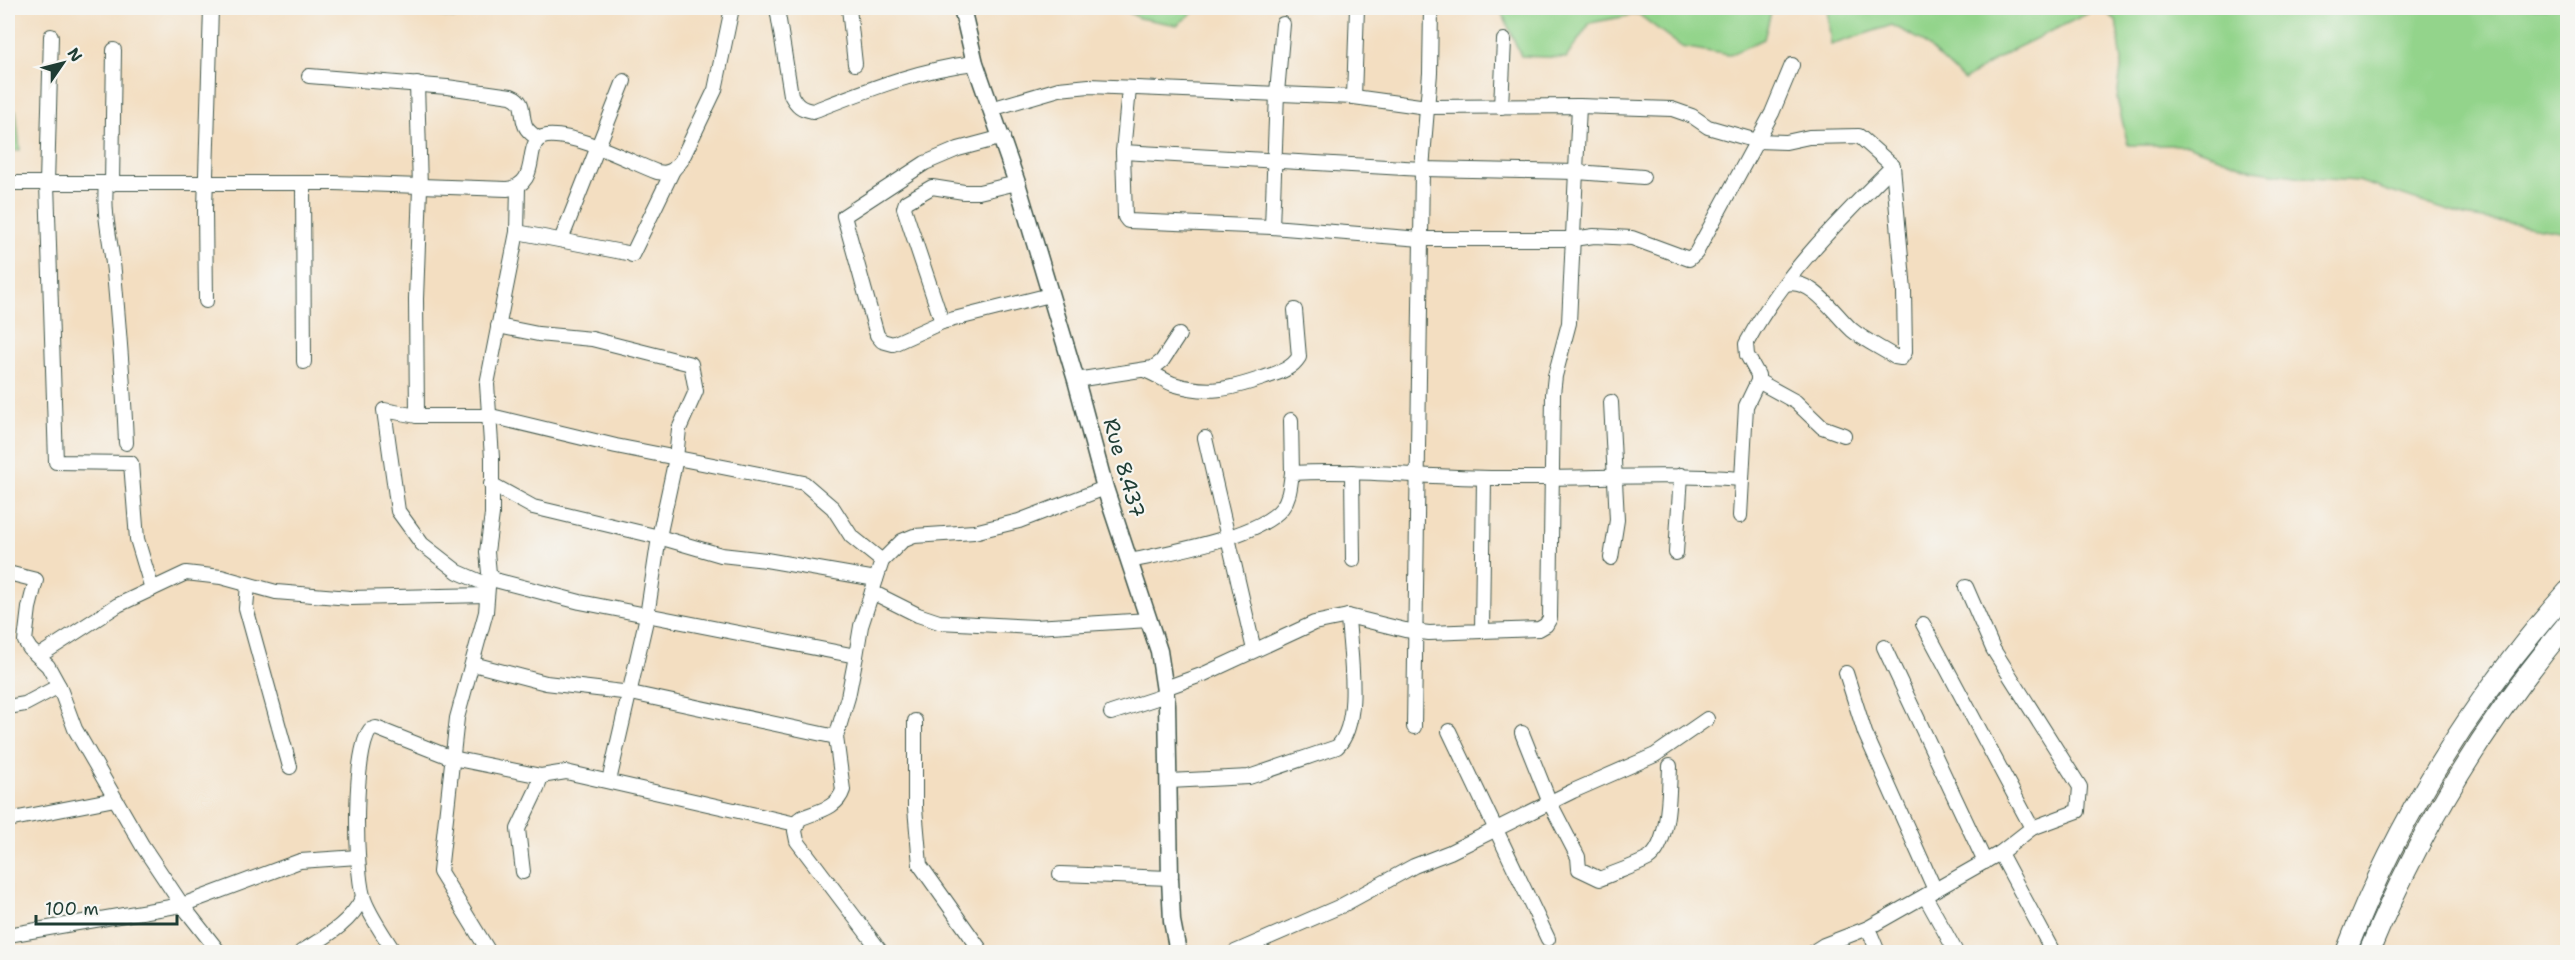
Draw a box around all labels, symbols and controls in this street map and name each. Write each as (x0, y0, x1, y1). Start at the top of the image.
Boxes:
north arrow (33, 33, 93, 93)
text: N (63, 43, 87, 66)
street label: Rue 8.437 (1096, 415, 1152, 521)
scale bar (36, 888, 177, 926)
text: 100 m (45, 897, 99, 921)

